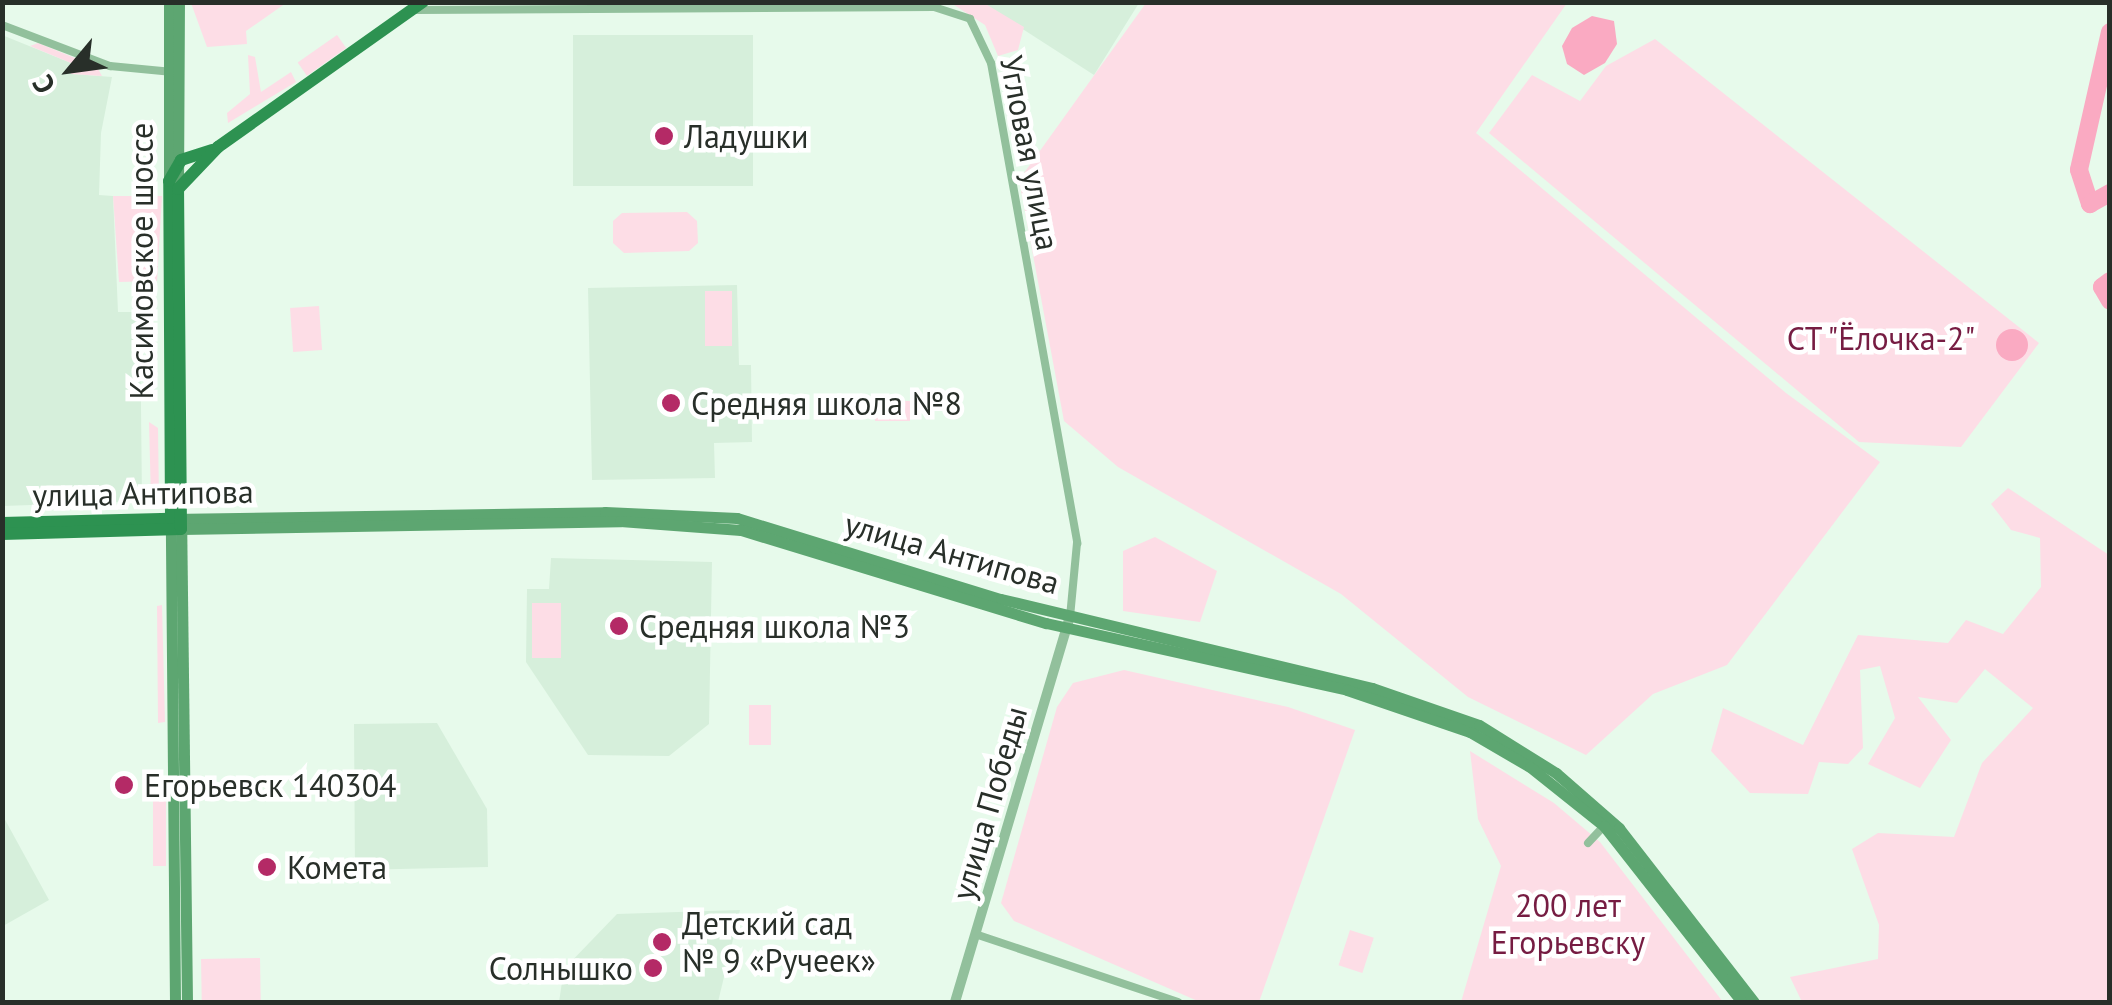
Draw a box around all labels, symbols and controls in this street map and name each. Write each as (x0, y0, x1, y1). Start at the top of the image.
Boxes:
north arrow (20, 20, 120, 120)
street label: Угловая улица (992, 52, 1068, 254)
text: С (23, 69, 63, 101)
place label: Ладушки (684, 117, 808, 155)
street label: Касимовское шоссе (122, 123, 160, 399)
marker: Ладушки (653, 125, 675, 147)
park label: СТ "Ёлочка-2" (1785, 319, 1977, 357)
place label: Средняя школа №8 (691, 384, 962, 422)
marker: Средняя школа №8 (660, 392, 682, 414)
street label: улица Антипова (32, 472, 254, 514)
street label: улица Антипова (840, 504, 1064, 602)
place label: Средняя школа №3 (639, 607, 910, 645)
marker: Средняя школа №3 (608, 615, 630, 637)
street label: улица Победы (943, 702, 1035, 904)
place label: Егорьевск 140304 (144, 766, 397, 804)
marker: Егорьевск 140304 (113, 774, 135, 796)
place label: Комета (287, 848, 387, 886)
marker: Комета (256, 856, 278, 878)
park label: 200 лет Егорьевску (1491, 887, 1645, 962)
place label: Детский сад № 9 «Ручеек» (682, 905, 876, 980)
marker: Детский сад № 9 «Ручеек» (651, 931, 673, 953)
place label: Солнышко (489, 949, 633, 987)
marker: Солнышко (642, 957, 664, 979)

